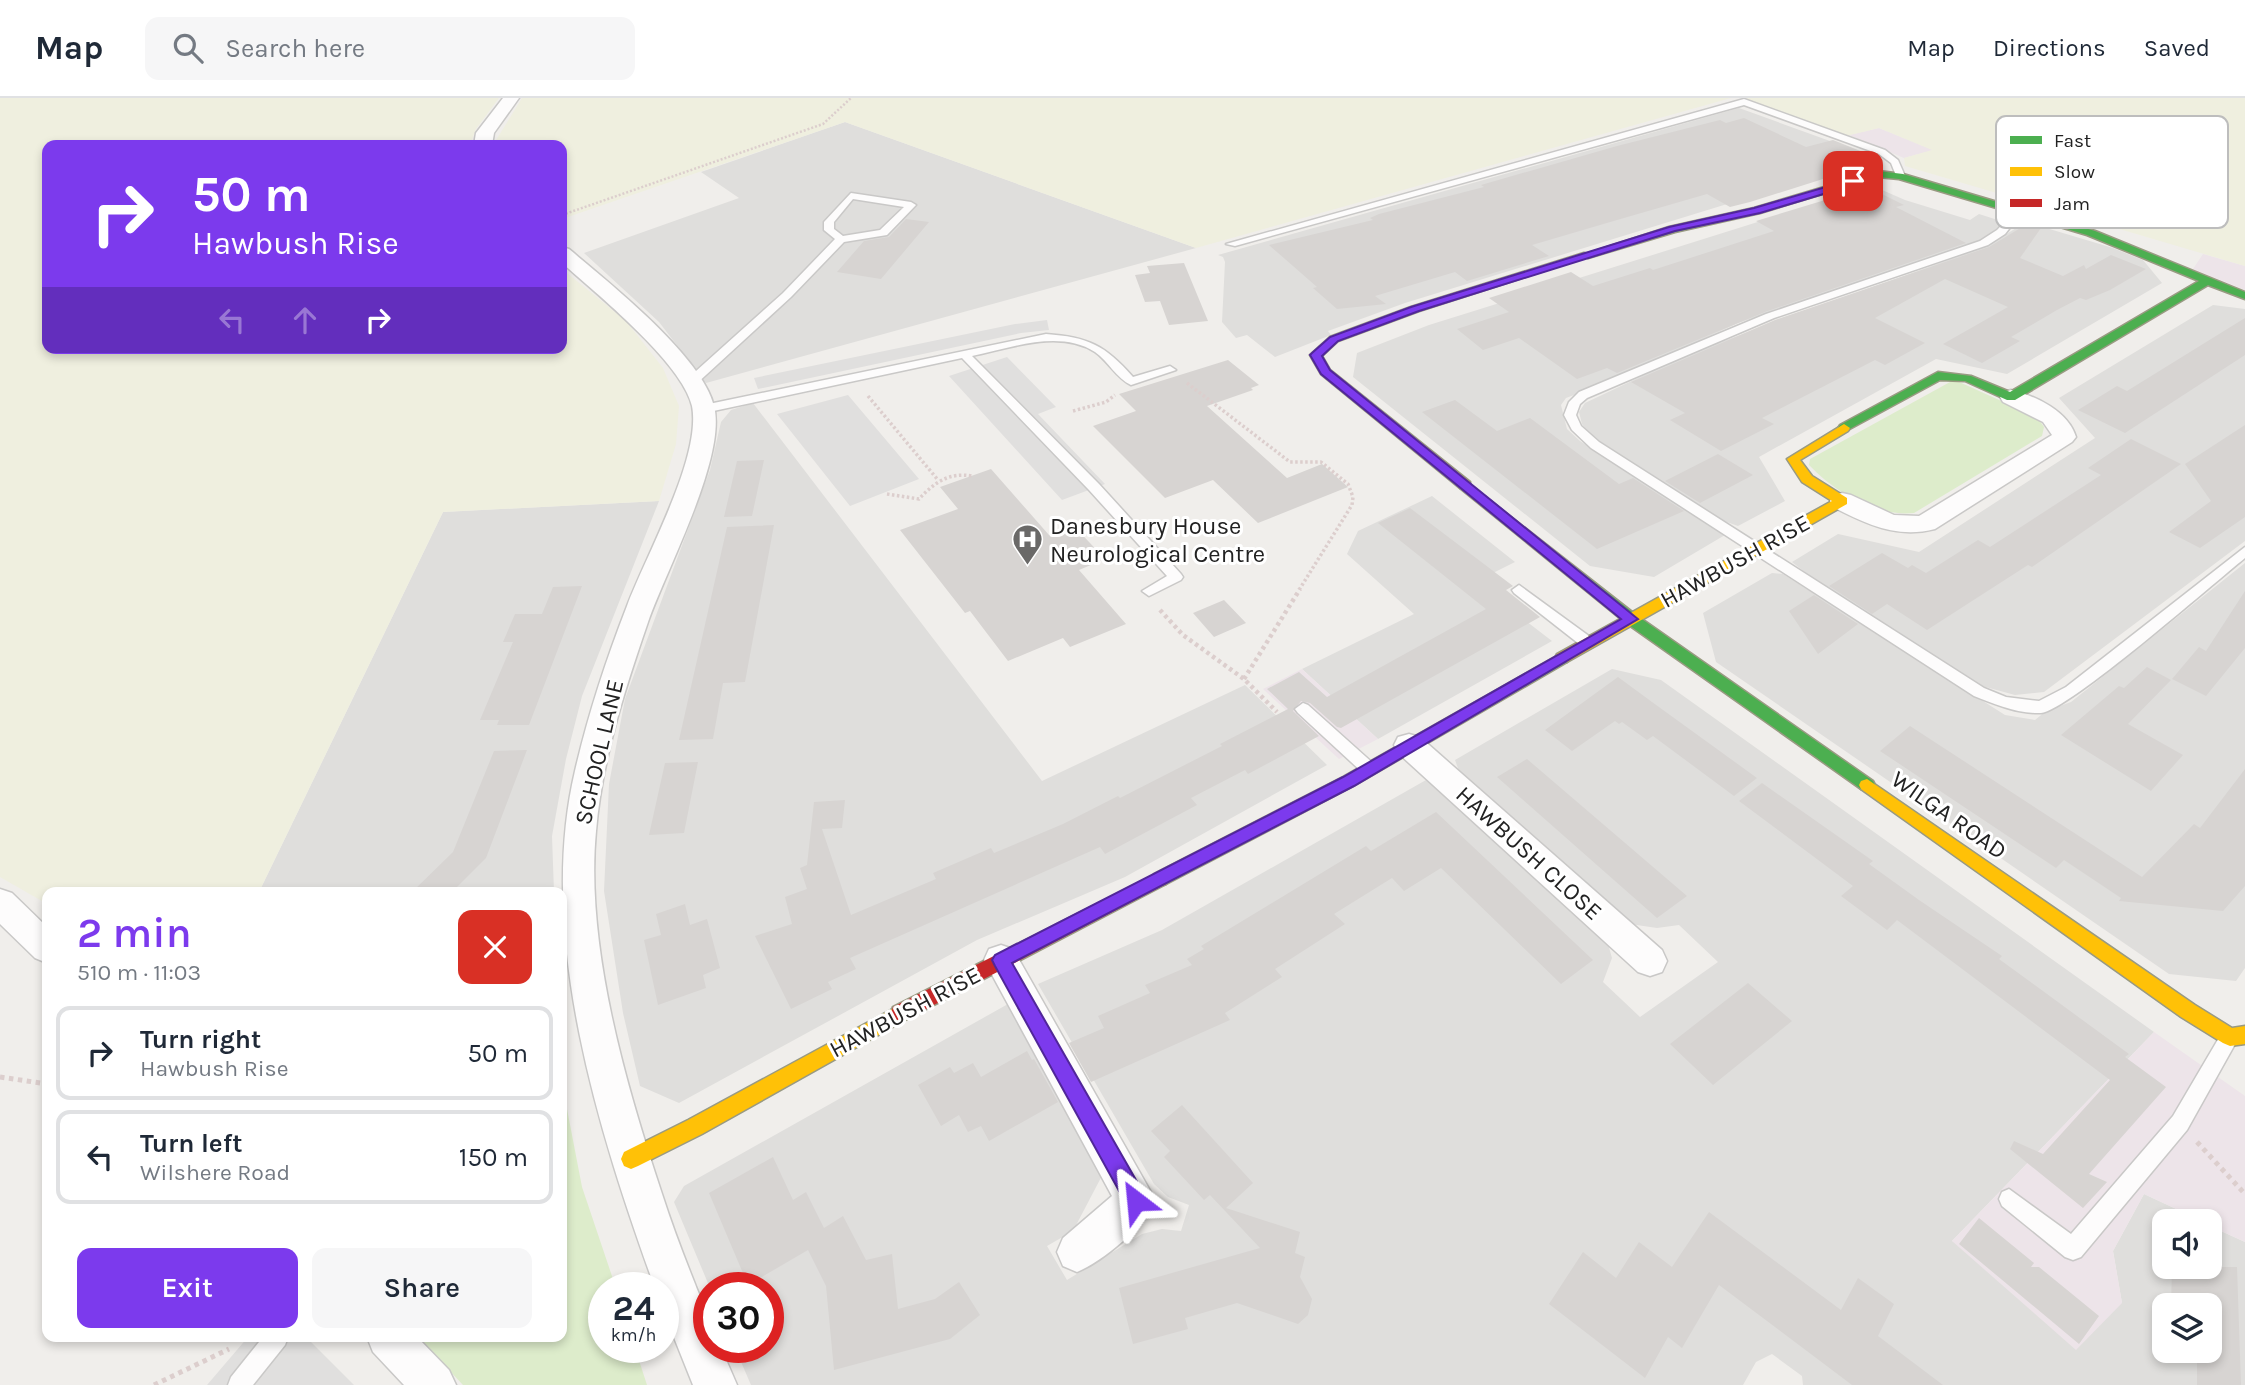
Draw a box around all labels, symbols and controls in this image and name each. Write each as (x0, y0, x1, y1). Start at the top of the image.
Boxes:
search box (145, 17, 635, 80)
text: Map (35, 29, 103, 67)
icon: search (169, 29, 207, 67)
text: Search here (225, 33, 365, 64)
text: Map (1907, 34, 1955, 62)
text: Directions (1993, 34, 2106, 62)
text: Saved (2144, 34, 2210, 62)
legend (1996, 116, 2228, 228)
text: Fast (2054, 130, 2091, 152)
pin (1823, 151, 1883, 211)
text: Slow (2054, 161, 2095, 183)
icon: arrive (1834, 162, 1872, 200)
text: 50 m (192, 166, 310, 223)
icon: right (77, 168, 168, 259)
text: Jam (2054, 193, 2090, 215)
text: Hawbush Rise (192, 225, 399, 262)
icon: left (213, 301, 251, 339)
icon: ahead (286, 301, 324, 339)
icon: right (359, 301, 397, 339)
street label: HAWBUSH RISE (1655, 508, 1815, 614)
place label: Danesbury House Neurological Centre (1050, 512, 1265, 568)
hospital icon: Danesbury House Neurological Centre (1010, 523, 1044, 567)
street label: SCHOOL LANE (569, 677, 629, 827)
street label: WILGA ROAD (1886, 765, 2012, 865)
street label: HAWBUSH CLOSE (1450, 780, 1608, 926)
text: 2 min (77, 908, 192, 958)
button: close (458, 910, 532, 984)
text: 510 m · 11:03 (77, 959, 201, 986)
street label: HAWBUSH RISE (825, 960, 985, 1064)
text: Turn right (140, 1024, 261, 1055)
icon: right (81, 1034, 119, 1072)
text: 50 m (467, 1038, 528, 1069)
text: Hawbush Rise (140, 1055, 289, 1082)
text: Turn left (140, 1128, 242, 1159)
icon: left (81, 1138, 119, 1176)
text: 150 m (459, 1142, 528, 1173)
text: Wilshere Road (140, 1159, 290, 1186)
position arrow (1099, 1164, 1173, 1238)
map controls (2152, 1209, 2222, 1363)
button: sound (2152, 1209, 2222, 1279)
button: Exit (77, 1248, 298, 1328)
button: Share (312, 1248, 532, 1328)
speed limit sign: 30 (693, 1272, 784, 1363)
text: 24 (613, 1288, 655, 1329)
button: layers (2152, 1293, 2222, 1363)
text: km/h (611, 1324, 656, 1346)

